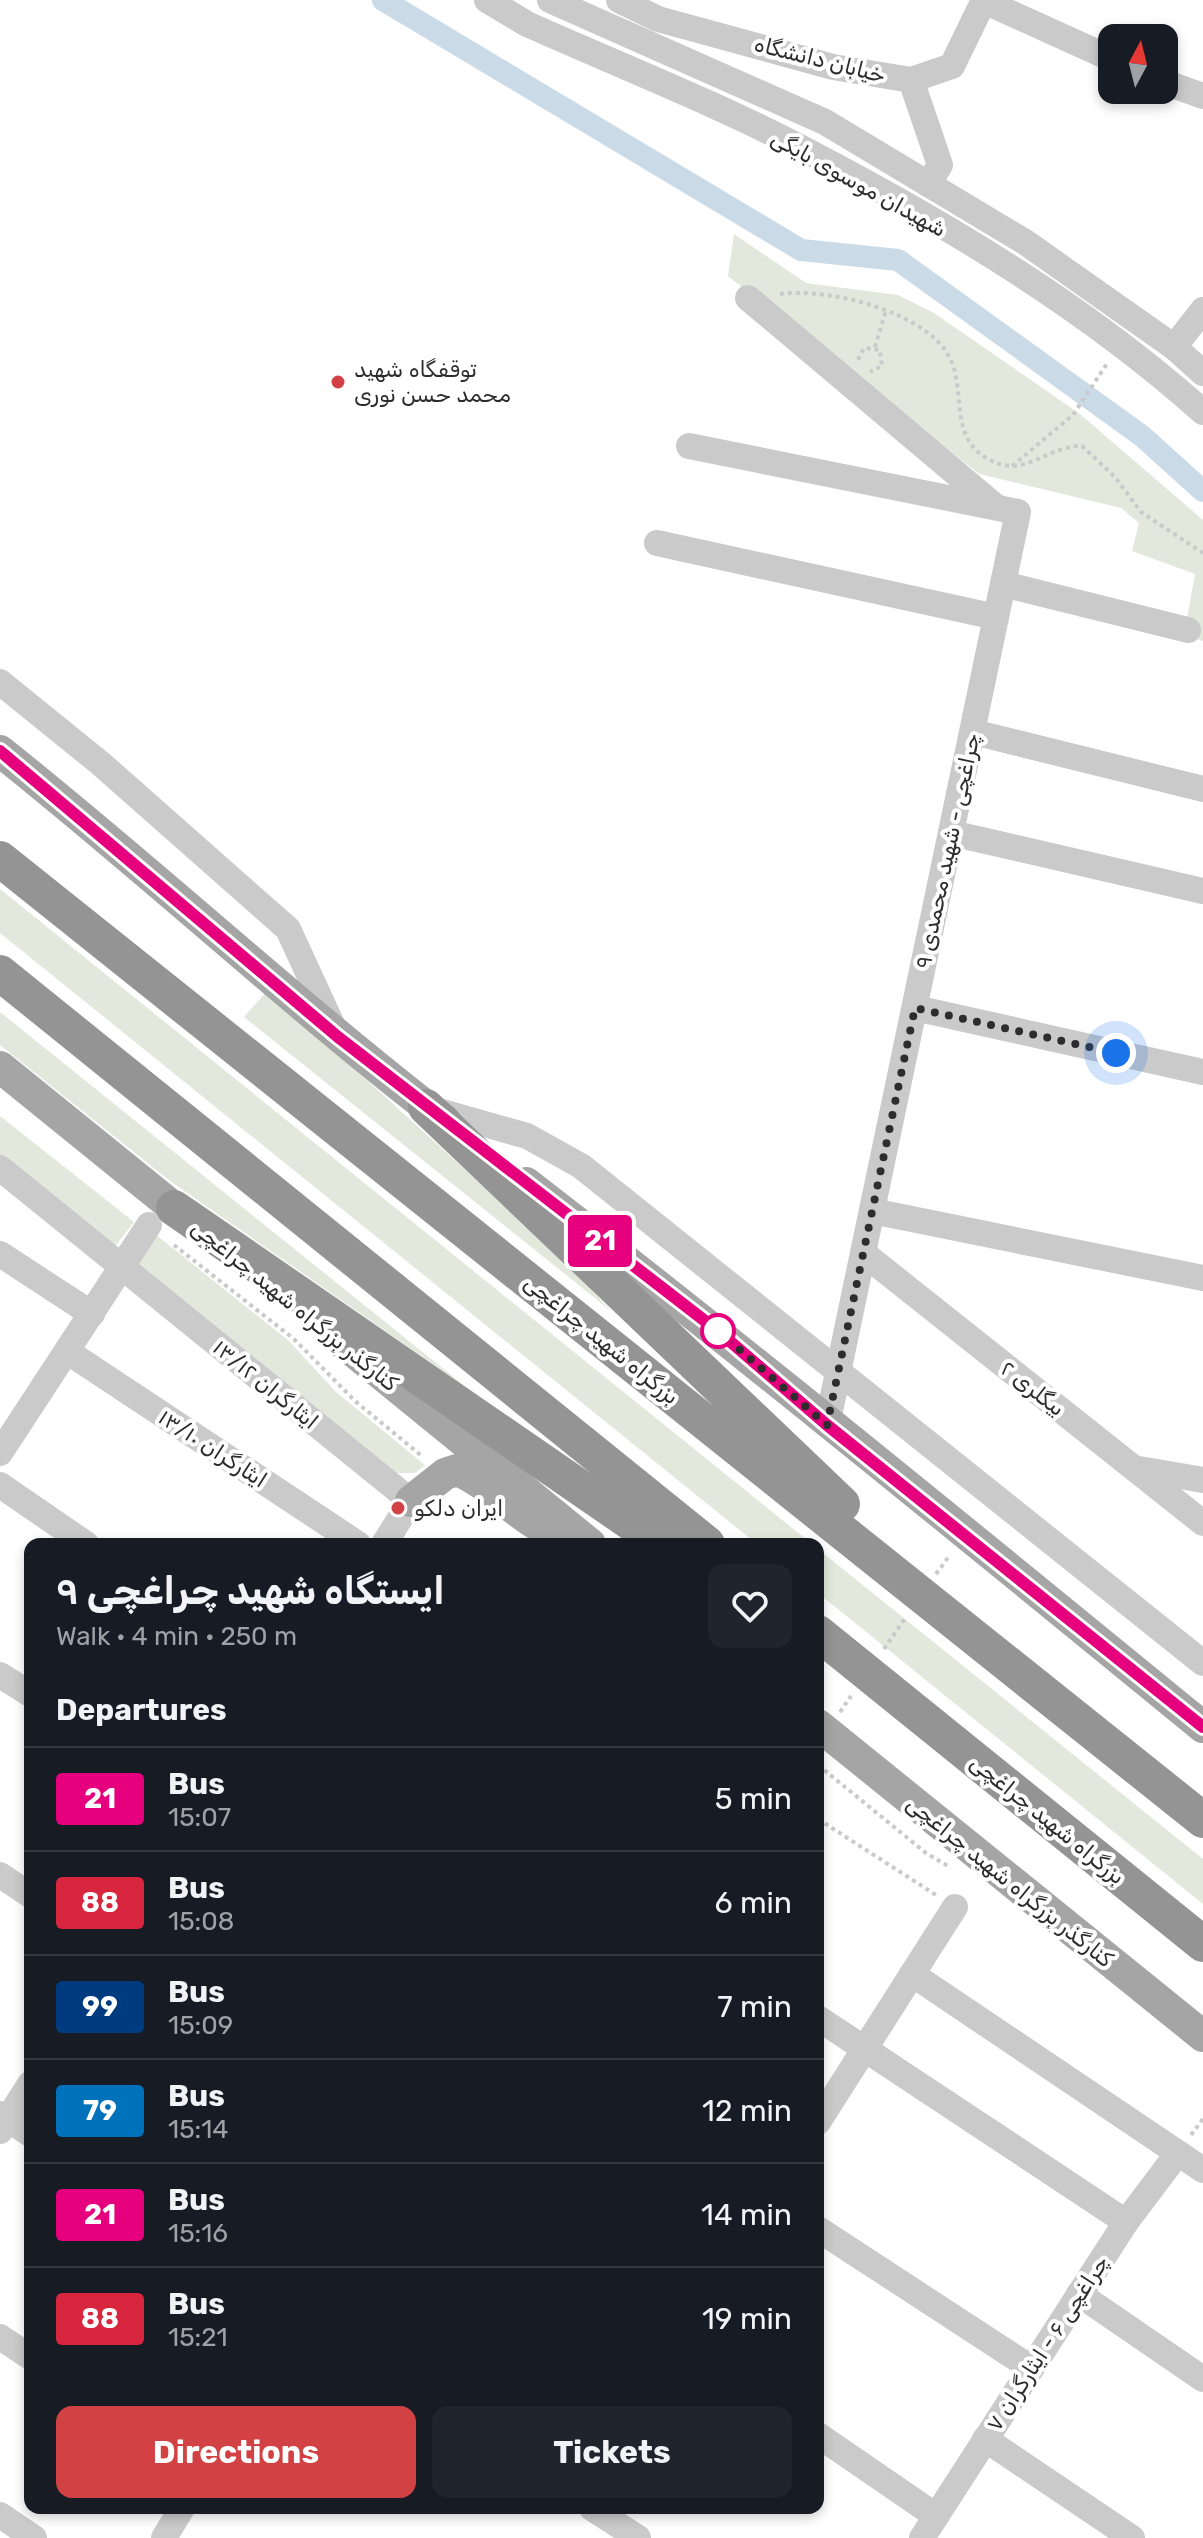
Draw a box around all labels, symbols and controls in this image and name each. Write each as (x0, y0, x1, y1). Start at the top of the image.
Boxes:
north arrow (1098, 24, 1178, 104)
map controls (1098, 24, 1178, 104)
street label: خیابان دانشگاه (752, 30, 888, 89)
street label: شهیدان موسوی بایگی (766, 124, 951, 243)
place label: توقفگاه شهید محمد حسن نوری (354, 356, 511, 408)
marker: توقفگاه شهید محمد حسن نوری (329, 373, 347, 391)
street label: ۹ چراغچی - شهید محمدی (909, 731, 986, 971)
your location (1096, 1033, 1136, 1073)
street label: کنارگذر بزرگراه شهید چراغچی (186, 1214, 403, 1397)
line badge: 21 (564, 1215, 636, 1267)
text: 21 (584, 1224, 616, 1257)
street label: بزرگراه شهید چراغچی (519, 1269, 685, 1410)
unlabelled marker (701, 1314, 735, 1348)
street label: ایثارگران ۱۳/۱۲ (208, 1334, 324, 1435)
street label: بیگلری ۲ (995, 1355, 1070, 1422)
street label: ایثارگران ۱۳/۱۰ (153, 1403, 272, 1493)
place label: ایران دلکو (414, 1495, 503, 1522)
marker: ایران دلکو (389, 1499, 407, 1517)
button: heart (708, 1564, 792, 1648)
text: ایستگاه شهید چراغچی ۹ (56, 1568, 445, 1614)
text: Walk · 4 min · 250 m (56, 1621, 297, 1652)
text: Departures (56, 1692, 227, 1728)
street label: بزرگراه شهید چراغچی (965, 1749, 1131, 1890)
text: Bus (168, 1766, 225, 1802)
text: 5 min (715, 1781, 792, 1817)
text: 21 (84, 1782, 116, 1815)
street label: کنارگذر بزرگراه شهید چراغچی (901, 1790, 1118, 1973)
text: 15:07 (168, 1802, 231, 1833)
text: Bus (168, 1870, 225, 1906)
text: 6 min (714, 1885, 792, 1921)
text: 88 (81, 1886, 119, 1919)
text: 15:08 (168, 1906, 234, 1937)
text: Bus (168, 1974, 225, 2010)
text: 7 min (717, 1989, 792, 2025)
text: 99 (82, 1990, 118, 2023)
text: 15:09 (168, 2010, 233, 2041)
text: Bus (168, 2078, 225, 2114)
text: 12 min (702, 2093, 792, 2129)
text: 79 (83, 2094, 117, 2127)
text: 15:14 (168, 2114, 229, 2145)
text: Bus (168, 2182, 225, 2218)
text: 14 min (701, 2197, 792, 2233)
text: 21 (84, 2198, 116, 2231)
text: 15:16 (168, 2218, 228, 2249)
street label: چراغچی ۶ - ایثارگران ۷ (980, 2250, 1114, 2436)
text: Bus (168, 2286, 225, 2322)
text: 19 min (702, 2301, 792, 2337)
text: 88 (81, 2302, 119, 2335)
text: 15:21 (168, 2322, 228, 2353)
button: Directions (56, 2406, 416, 2498)
button: Tickets (432, 2406, 792, 2498)

